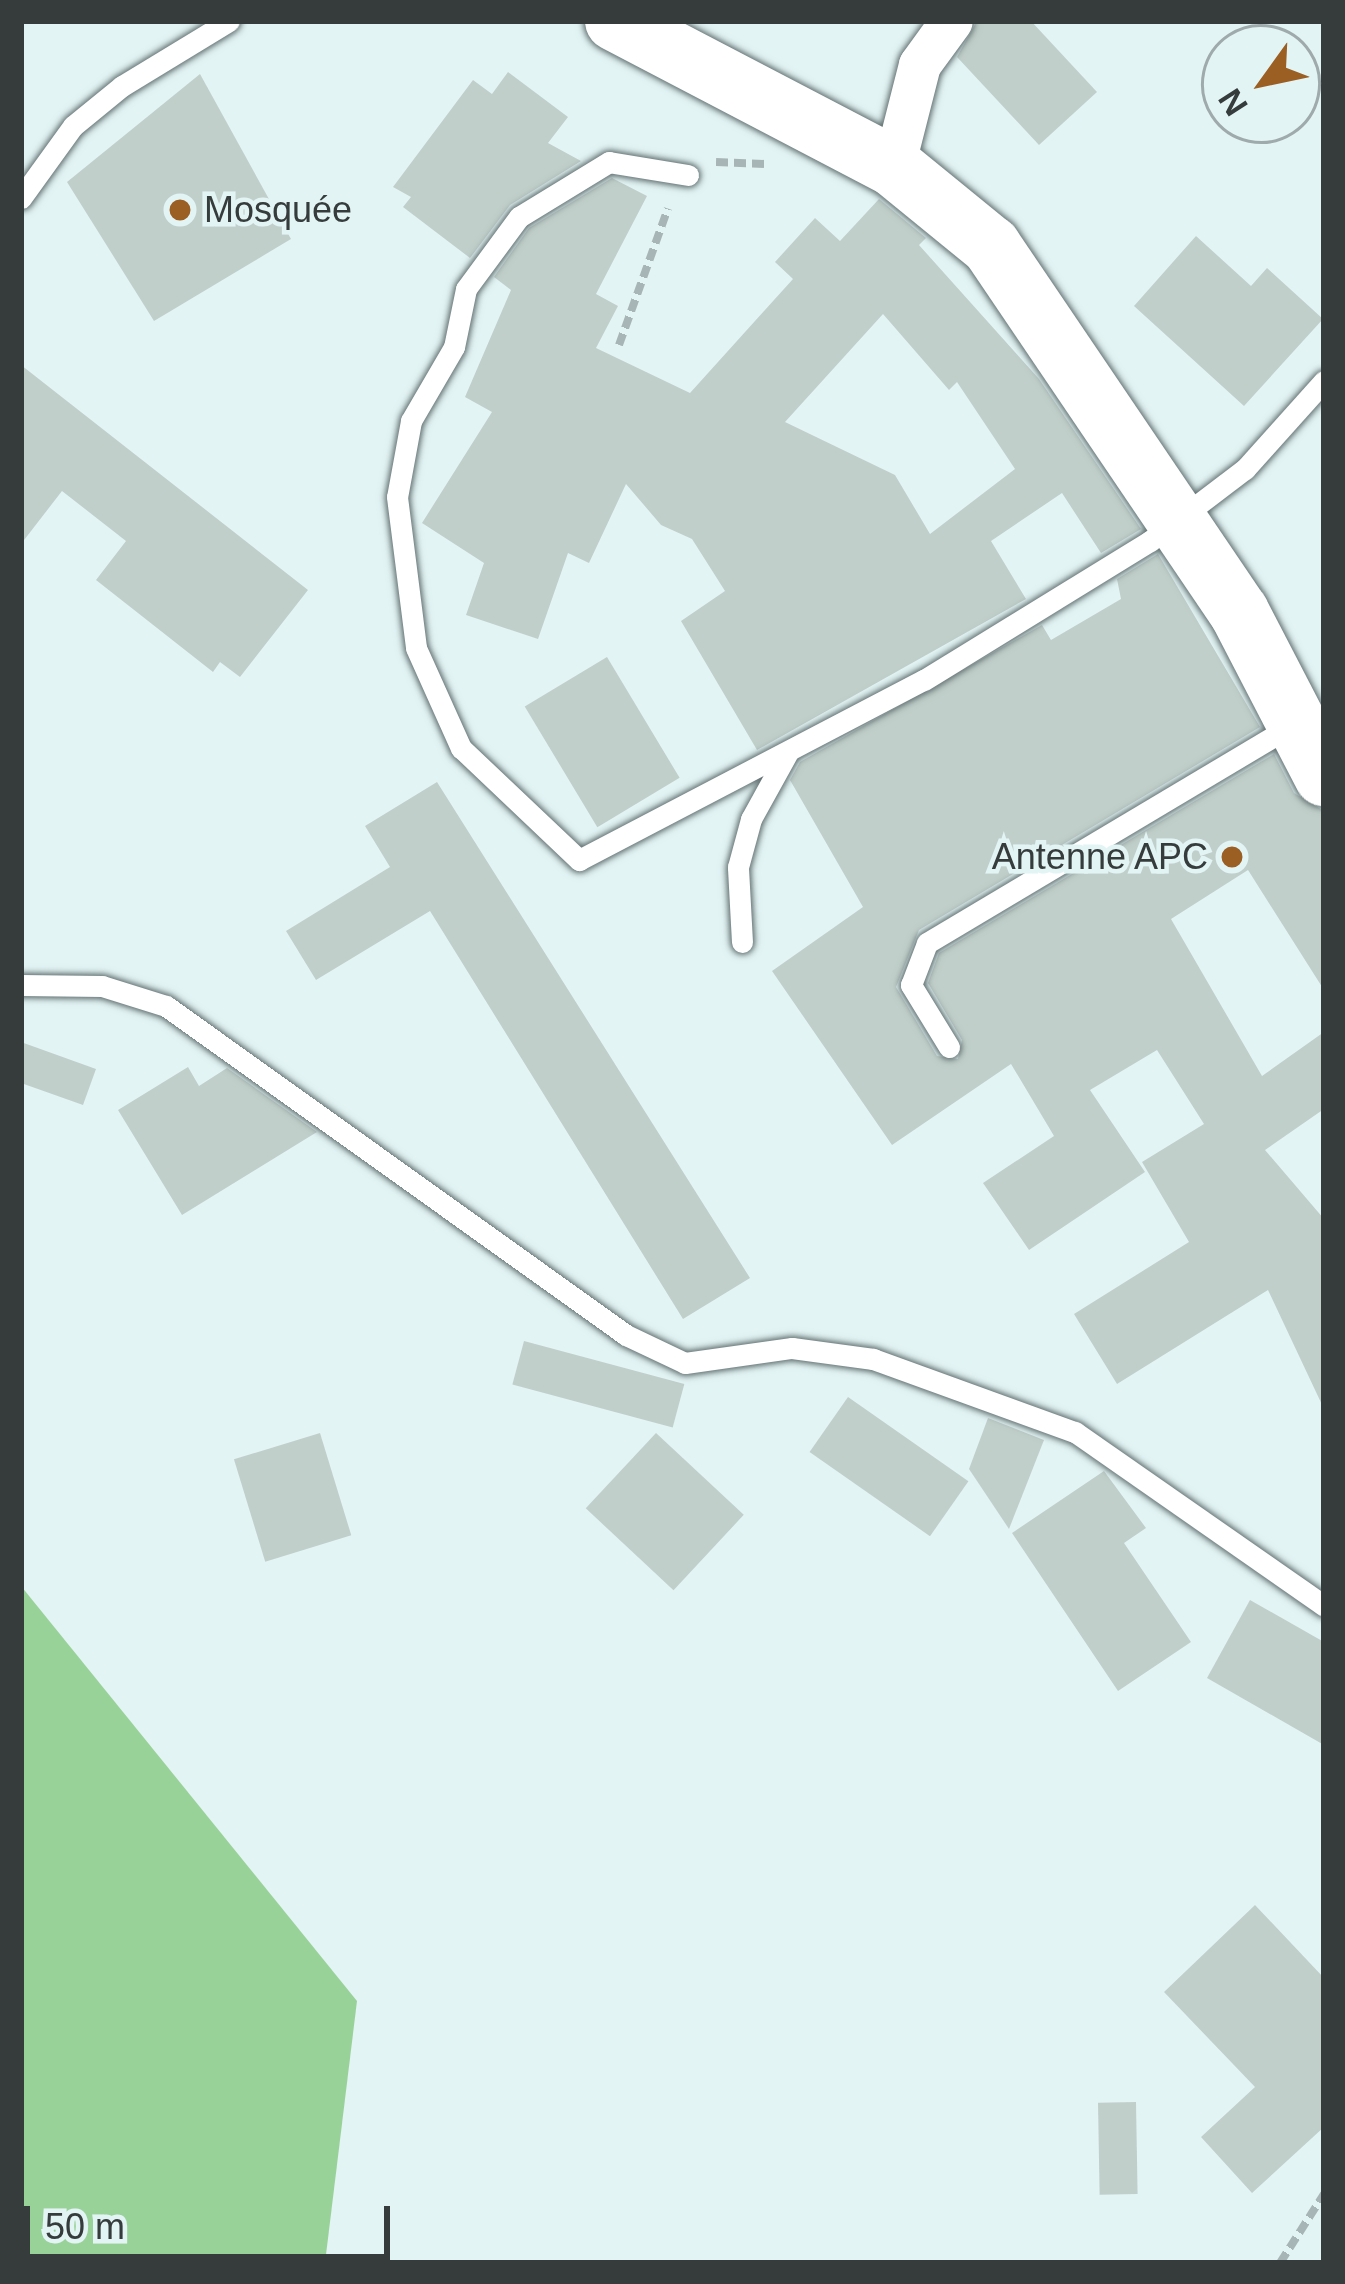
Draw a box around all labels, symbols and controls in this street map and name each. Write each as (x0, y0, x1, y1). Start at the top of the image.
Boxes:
north arrow (1201, 24, 1321, 144)
text: N (1211, 82, 1255, 122)
place label: Mosquée (204, 188, 352, 232)
marker: Mosquée (167, 197, 193, 223)
place label: Antenne APC (990, 835, 1208, 879)
marker: Antenne APC (1219, 844, 1245, 870)
scale bar (30, 2182, 396, 2256)
text: 50 m (45, 2206, 125, 2247)

